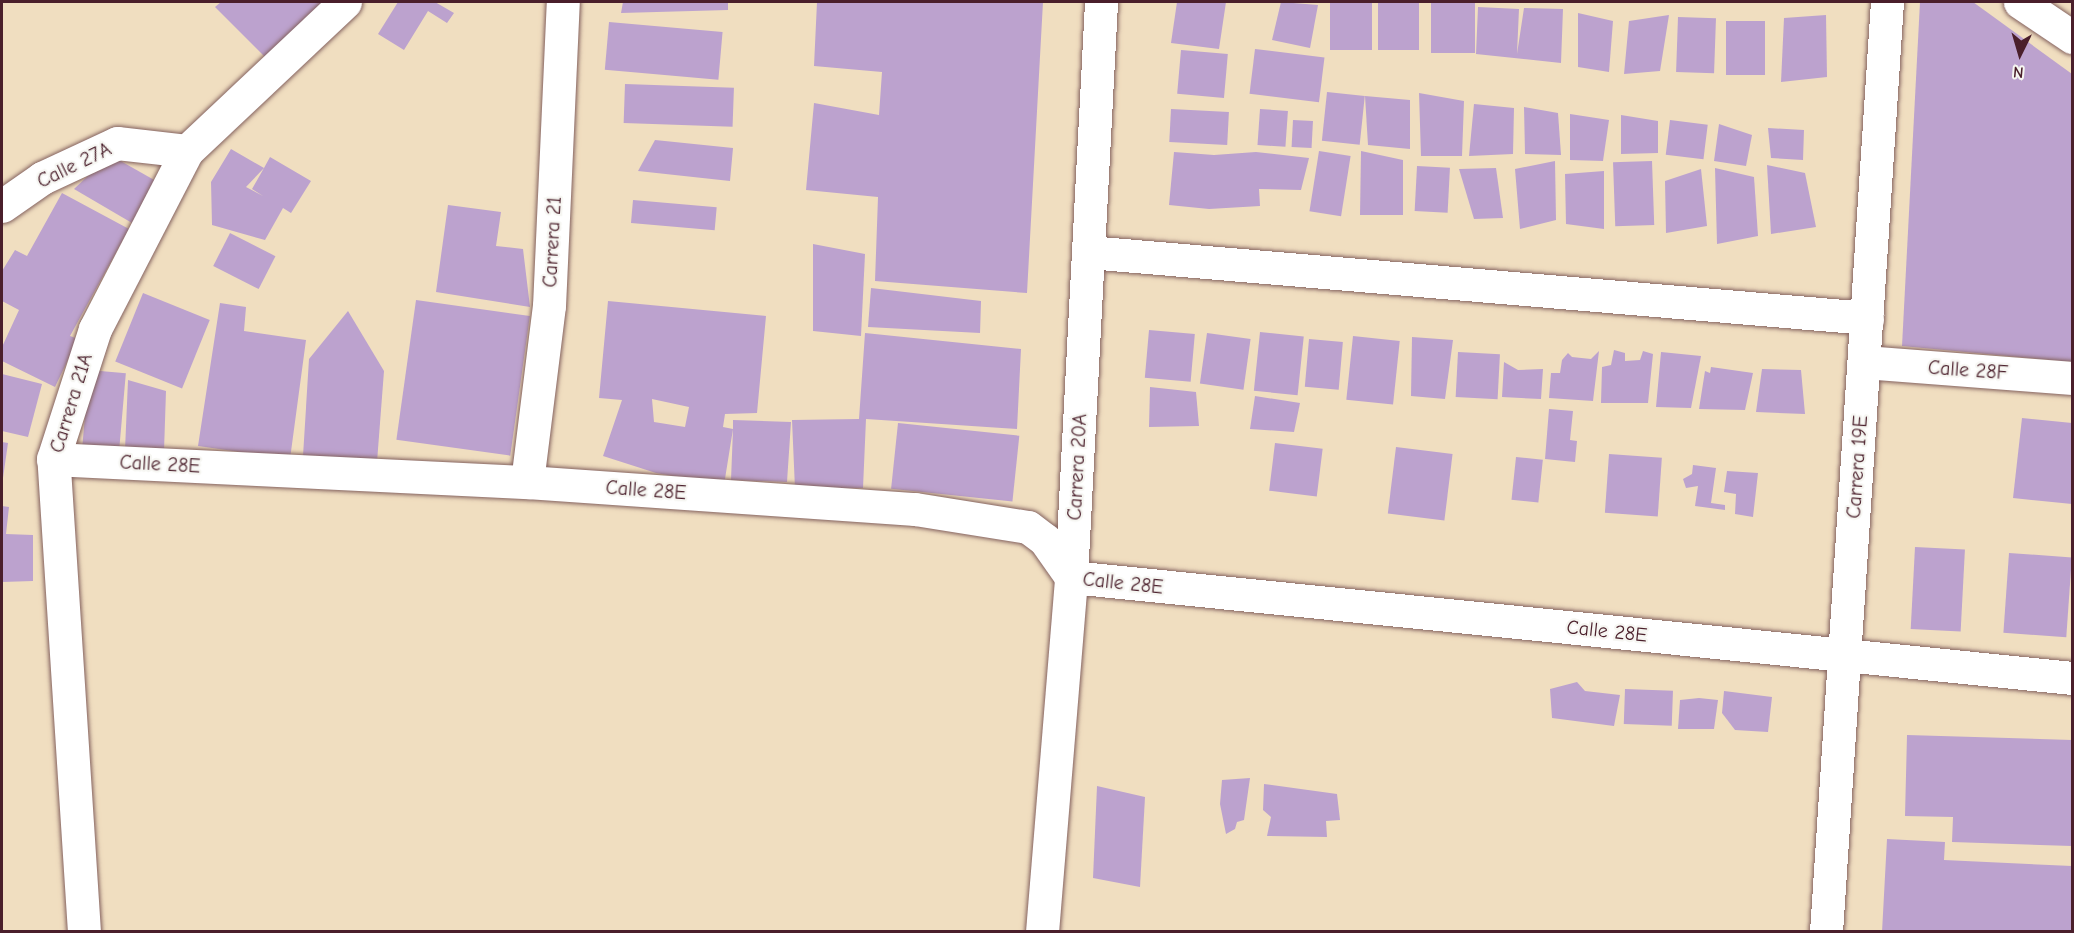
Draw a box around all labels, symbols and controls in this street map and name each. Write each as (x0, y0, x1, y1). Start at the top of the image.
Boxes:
north arrow (1990, 24, 2050, 84)
text: N (2012, 63, 2024, 81)
street label: Calle 27A (33, 137, 115, 193)
street label: Carrera 21 (538, 196, 566, 288)
street label: Carrera 21A (45, 350, 97, 456)
street label: Calle 28F (1927, 355, 2009, 385)
street label: Carrera 20A (1062, 413, 1092, 521)
street label: Carrera 19E (1841, 415, 1873, 519)
street label: Calle 28E (119, 450, 201, 478)
street label: Calle 28E (605, 475, 687, 505)
street label: Calle 28E (1082, 567, 1164, 599)
street label: Calle 28E (1566, 615, 1648, 647)

